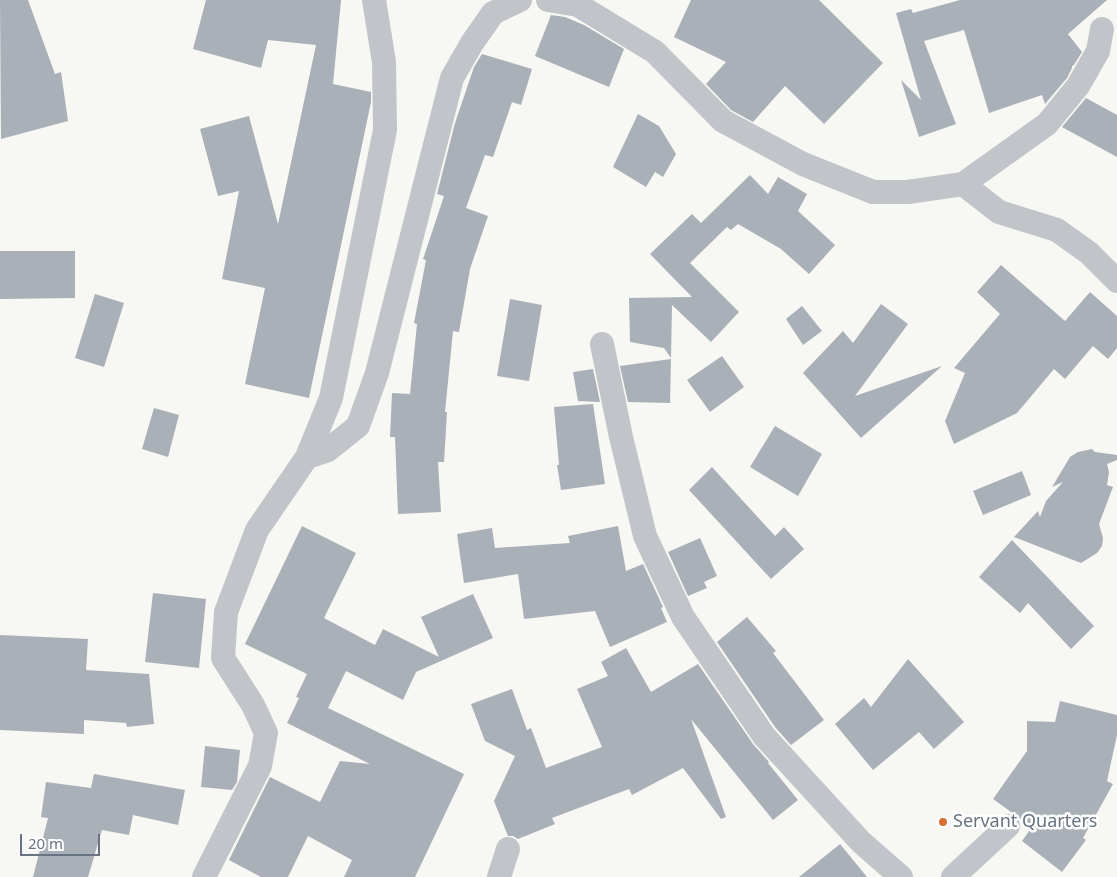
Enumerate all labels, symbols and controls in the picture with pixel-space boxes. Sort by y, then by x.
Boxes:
place label: Servant Quarters [953,811,1097,833]
marker: Servant Quarters [937,816,949,828]
scale bar [22,824,102,856]
text: 20 m [28,833,63,853]

